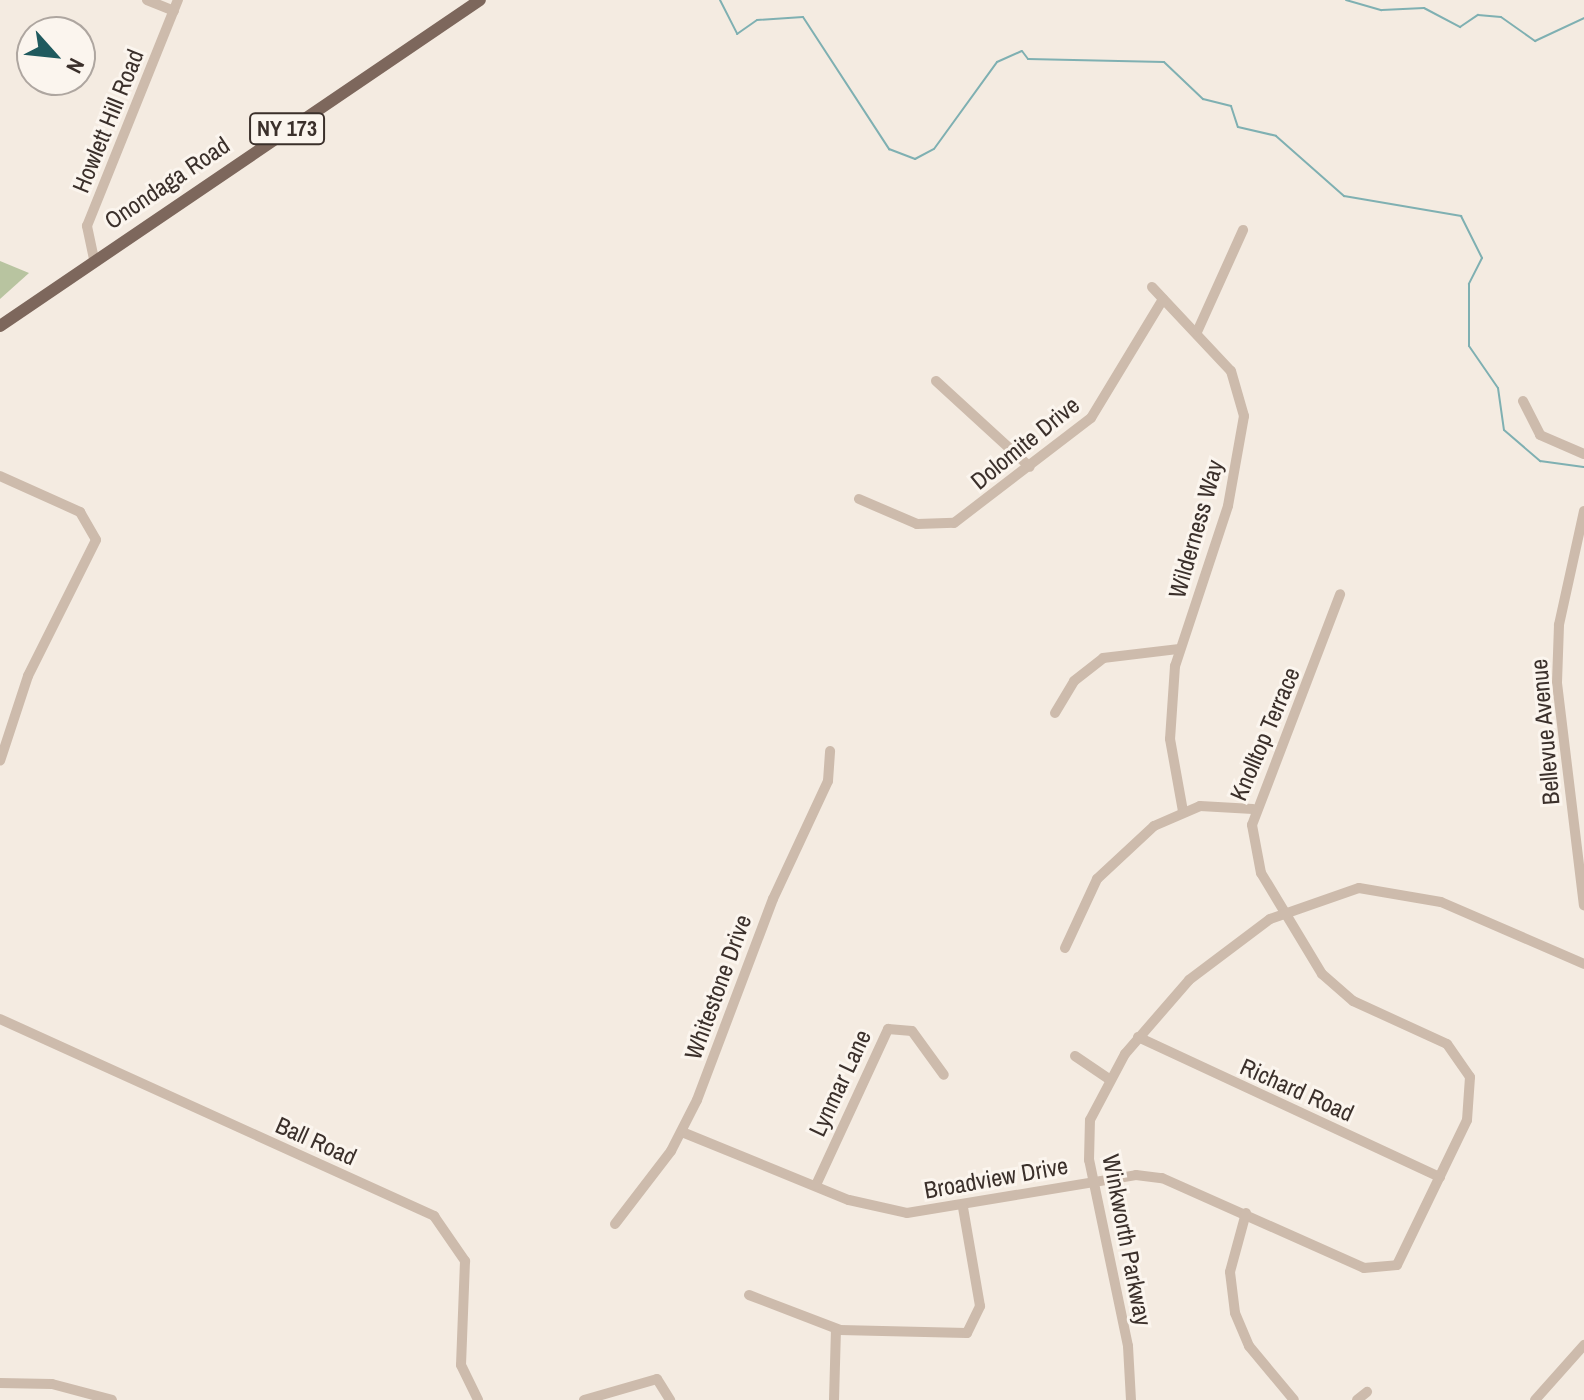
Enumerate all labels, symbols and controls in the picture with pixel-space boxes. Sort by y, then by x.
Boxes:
north arrow [16,16,96,96]
street label: Howlett Hill Road [66,45,150,197]
text: N [59,53,92,79]
road number: NY 173 [247,111,327,147]
street label: Onondaga Road [99,131,235,235]
street label: Dolomite Drive [965,391,1085,495]
street label: Wilderness Way [1163,457,1229,601]
street label: Bellevue Avenue [1524,657,1566,807]
street label: Knolltop Terrace [1224,663,1306,805]
street label: Whitestone Drive [678,911,758,1063]
street label: Lynmar Lane [803,1025,877,1141]
street label: Richard Road [1236,1052,1358,1128]
street label: Ball Road [271,1110,361,1172]
street label: Broadview Drive [922,1151,1070,1205]
street label: Winkworth Parkway [1096,1152,1158,1328]

